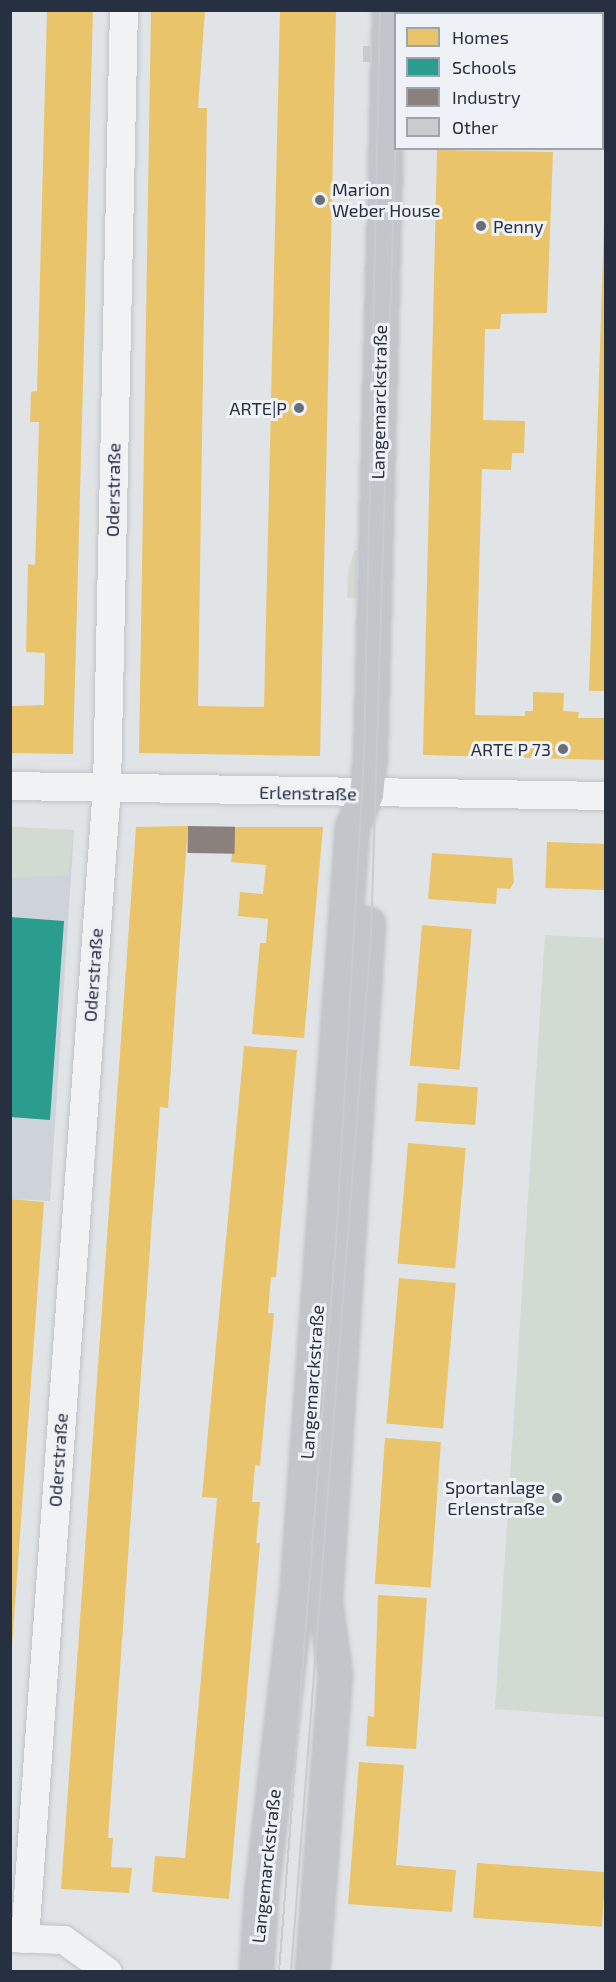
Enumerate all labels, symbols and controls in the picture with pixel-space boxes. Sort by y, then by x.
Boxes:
legend [394,12,604,150]
text: Homes [452,26,509,48]
text: Schools [452,56,516,78]
text: Industry [452,86,521,108]
text: Other [452,116,498,138]
place label: Marion Weber House [332,179,441,222]
marker: Marion Weber House [313,193,327,207]
place label: Penny [493,215,544,237]
marker: Penny [474,219,488,233]
street label: Langemarckstraße [367,324,391,480]
place label: ARTE|P [229,397,287,419]
marker: ARTE|P [292,401,306,415]
street label: Oderstraße [101,443,125,537]
place label: ARTE P 73 [470,738,551,760]
marker: ARTE P 73 [556,742,570,756]
street label: Erlenstraße [259,781,357,805]
street label: Oderstraße [79,927,107,1023]
street label: Langemarckstraße [296,1304,328,1460]
street label: Oderstraße [44,1412,72,1508]
place label: Sportanlage Erlenstraße [445,1477,545,1520]
marker: Sportanlage Erlenstraße [550,1491,564,1505]
street label: Langemarckstraße [247,1788,285,1944]

